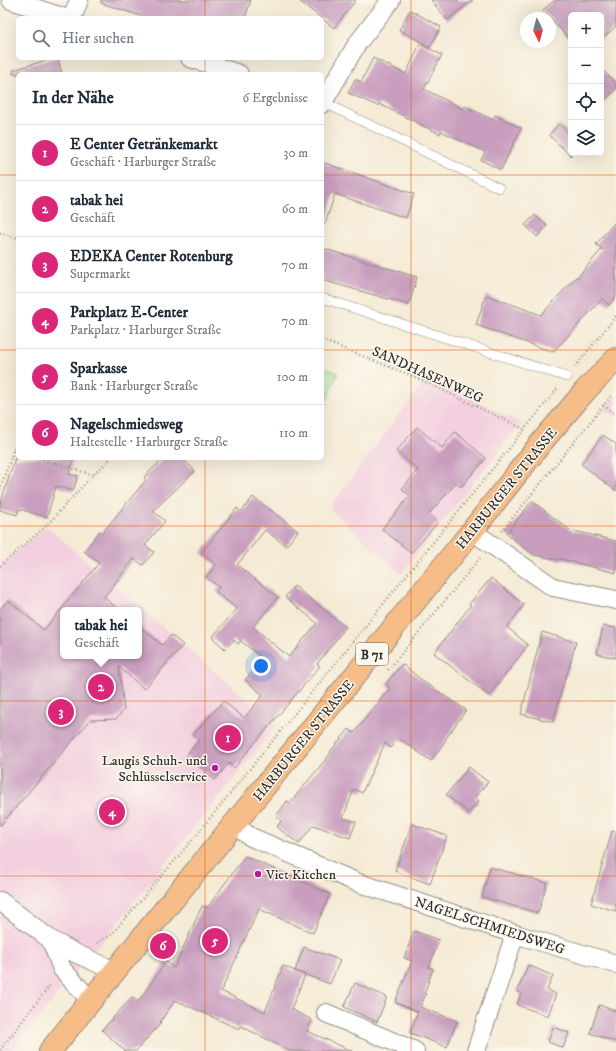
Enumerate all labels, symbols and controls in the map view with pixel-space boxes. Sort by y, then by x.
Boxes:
north arrow [520,12,556,48]
map controls [568,12,604,156]
button: + [568,12,604,48]
search box [16,16,324,60]
icon: search [30,27,52,49]
text: Hier suchen [62,29,134,48]
button: − [568,48,604,84]
button: locate [568,84,604,120]
text: In der Nähe [32,87,114,109]
text: 6 Ergebnisse [242,90,308,106]
button: layers [568,120,604,156]
text: E Center Getränkemarkt [70,135,218,154]
text: 1 [43,145,47,161]
text: 30 m [284,145,308,161]
text: Geschäft · Harburger Straße [70,154,216,170]
text: tabak hei [70,191,123,210]
text: 2 [42,201,48,217]
text: 60 m [282,201,308,217]
text: Geschäft [70,210,115,226]
text: EDEKA Center Rotenburg [70,247,233,266]
text: 3 [43,257,47,273]
text: 70 m [282,257,308,273]
text: Supermarkt [70,266,130,282]
text: Parkplatz E-Center [70,303,188,322]
text: 4 [41,313,49,329]
text: 70 m [282,313,308,329]
text: Parkplatz · Harburger Straße [70,322,221,338]
street label: SANDHASENWEG [369,342,486,408]
text: Sparkasse [70,359,127,378]
text: 5 [42,369,48,385]
text: 100 m [277,369,308,385]
text: Bank · Harburger Straße [70,378,198,394]
text: Nagelschmiedsweg [70,415,183,434]
street label: HARBURGER STRASSE [452,424,562,553]
text: 6 [42,425,48,441]
text: 110 m [279,425,308,441]
text: Haltestelle · Harburger Straße [70,434,228,450]
popup [60,607,142,659]
text: tabak hei [74,616,128,635]
text: Geschäft [74,635,120,651]
road number: B 71 [356,643,388,665]
your location [251,656,271,676]
pin: 2 [88,672,114,702]
street label: HARBURGER STRASSE [249,676,359,805]
pin: 3 [48,697,74,727]
pin: 1 [215,723,241,753]
place label: Laugis Schuh- und Schlüsselservice [102,752,207,786]
marker: Laugis Schuh- und Schlüsselservice [210,763,220,773]
pin: 4 [99,797,125,827]
place label: Viet Kitchen [265,866,337,884]
marker: Viet Kitchen [253,869,263,879]
street label: NAGELSCHMIEDSWEG [412,893,567,959]
pin: 5 [202,926,228,956]
pin: 6 [150,931,176,961]

